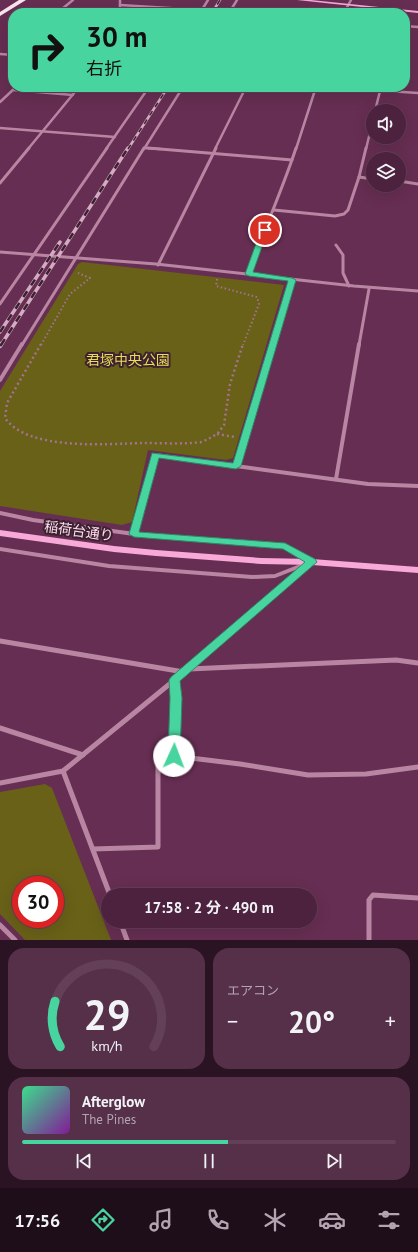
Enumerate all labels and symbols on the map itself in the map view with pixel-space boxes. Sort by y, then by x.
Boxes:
pin [248,213,282,247]
park label: 君塚中央公園 [86,351,170,369]
street label: 稲荷台通り [43,517,115,545]
position arrow [153,735,195,777]
speed limit sign: 30 [12,876,64,928]

